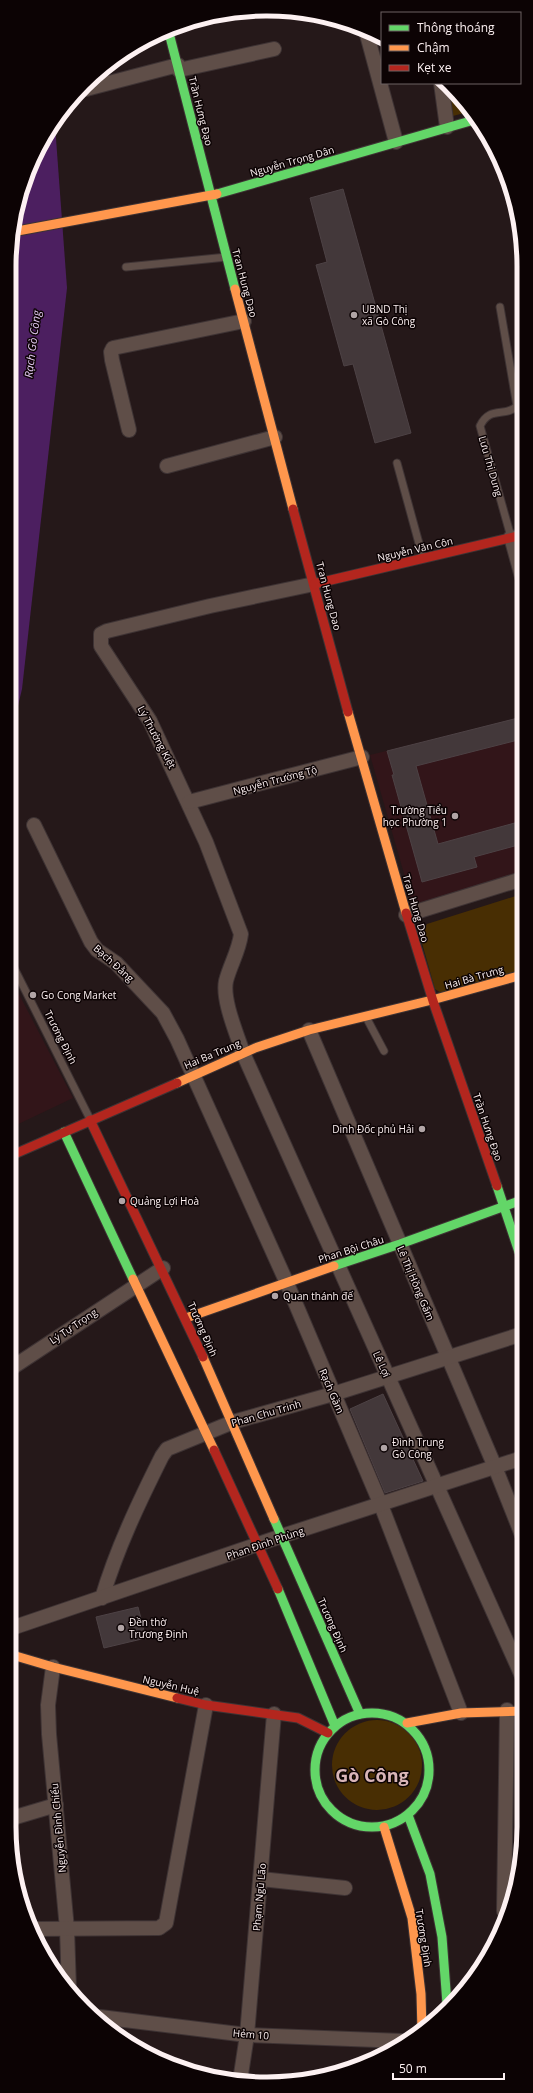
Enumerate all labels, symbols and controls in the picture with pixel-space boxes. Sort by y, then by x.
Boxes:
legend [381,12,521,84]
text: Thông thoáng [417,19,495,36]
text: Chậm [417,39,450,56]
text: Kẹt xe [417,59,452,76]
street label: Trần Hưng Đạo [186,75,216,147]
street label: Nguyễn Trọng Dân [248,142,336,180]
street label: Tran Hung Dao [229,247,261,319]
place label: UBND Thị xã Gò Công [362,302,416,328]
water label: Rạch Gò Công [20,308,44,379]
marker: UBND Thị xã Gò Công [349,310,359,320]
street label: Lưu Thị Dung [476,434,506,498]
street label: Nguyễn Văn Côn [376,534,454,564]
street label: Tran Hung Dao [313,560,345,632]
street label: Lý Thường Kiệt [135,703,180,771]
street label: Nguyễn Trường Tộ [231,762,319,798]
place label: Trường Tiểu học Phường 1 [383,803,447,829]
marker: Trường Tiểu học Phường 1 [450,811,460,821]
street label: Tran Hung Dao [400,872,432,944]
street label: Bạch Đằng [91,941,138,985]
street label: Hai Bà Trưng [443,962,506,992]
place label: Go Cong Market [41,988,117,1002]
marker: Go Cong Market [28,990,38,1000]
street label: Trương Định [41,1008,81,1066]
street label: Hai Ba Trung [182,1036,243,1072]
street label: Trần Hưng Đạo [470,1091,506,1163]
place label: Dinh Đốc phủ Hải [332,1122,414,1136]
marker: Dinh Đốc phủ Hải [417,1124,427,1134]
place label: Quảng Lợi Hoà [130,1194,199,1208]
marker: Quảng Lợi Hoà [117,1196,127,1206]
street label: Phan Bội Châu [316,1232,386,1266]
street label: Lê Thị Hồng Gấm [394,1244,438,1322]
place label: Quan thánh đế [283,1289,353,1303]
marker: Quan thánh đế [270,1291,280,1301]
street label: Trương Định [185,1299,221,1359]
street label: Lý Tự Trọng [46,1305,100,1347]
street label: Lê Lợi [370,1349,394,1379]
street label: Rạch Gầm [316,1366,348,1416]
street label: Phan Chu Trinh [229,1396,303,1430]
place label: Đình Trung Gò Công [392,1435,445,1461]
marker: Đình Trung Gò Công [379,1443,389,1453]
street label: Phan Đình Phùng [224,1523,306,1563]
street label: Trương Định [315,1595,351,1655]
place label: Đền thờ Trương Định [129,1615,188,1641]
marker: Đền thờ Trương Định [116,1623,126,1633]
street label: Nguyễn Huệ [141,1672,201,1698]
district label: Gò Công [335,1763,409,1787]
street label: Nguyễn Đình Chiểu [47,1783,69,1873]
street label: Phạm Ngũ Lão [249,1862,269,1932]
street label: Trương Định [413,1908,435,1968]
street label: Hẻm 10 [232,2025,270,2043]
scale bar [393,2055,504,2081]
text: 50 m [399,2060,427,2077]

